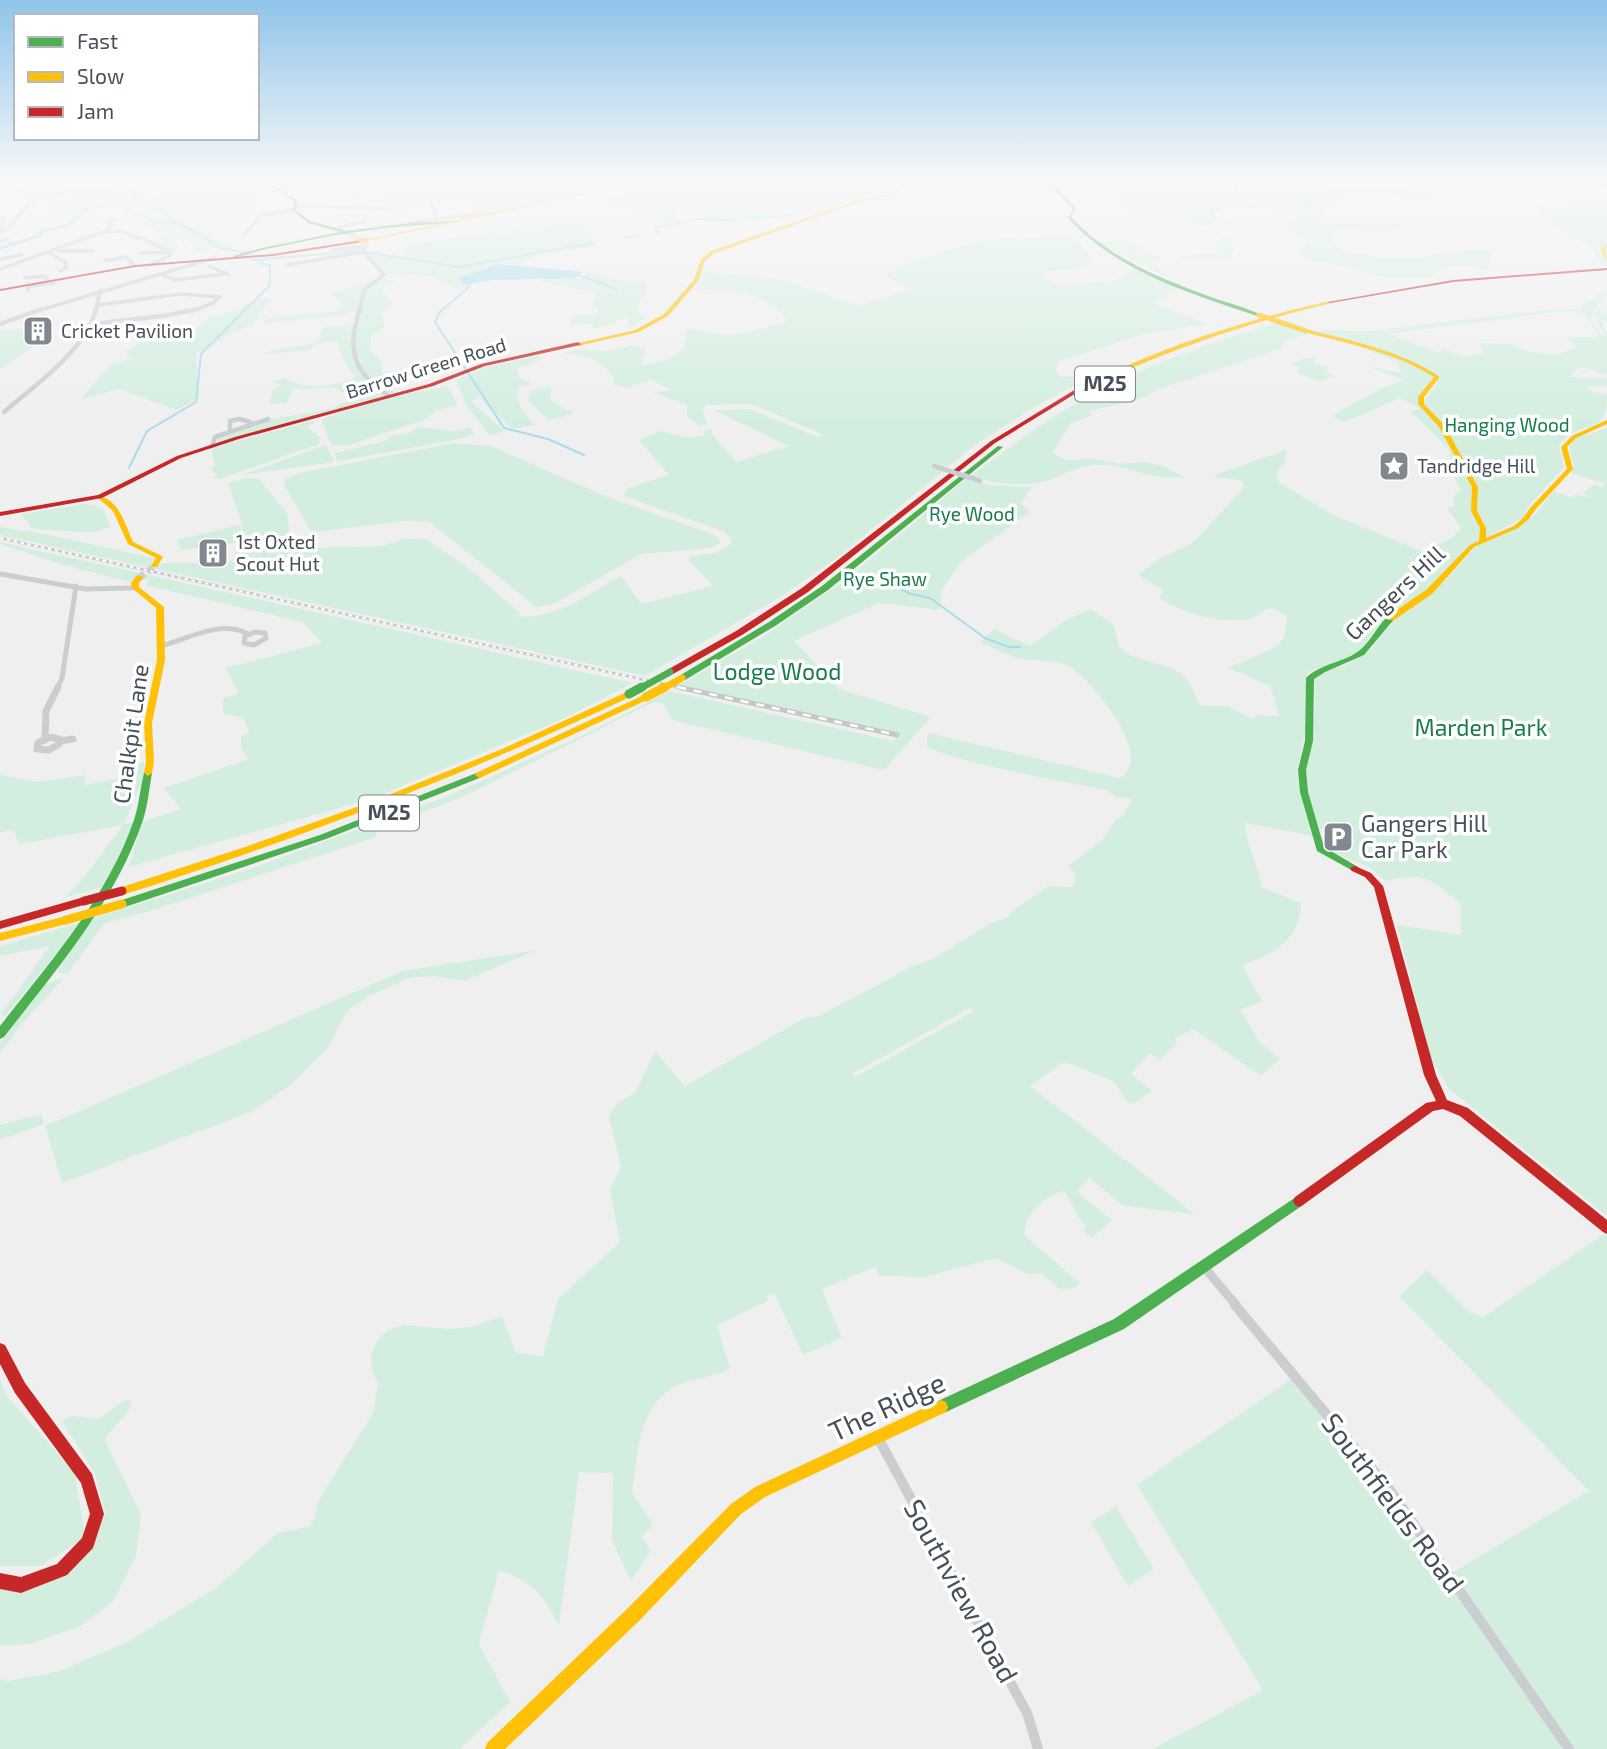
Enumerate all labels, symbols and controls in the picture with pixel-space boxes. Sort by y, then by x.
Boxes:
legend [14,14,259,140]
text: Fast [77,28,118,53]
text: Slow [77,63,124,88]
text: Jam [77,98,114,123]
building icon: Cricket Pavilion [21,314,55,348]
place label: Cricket Pavilion [61,319,193,342]
street label: Barrow Green Road [343,332,509,403]
road number: M25 [1075,366,1135,402]
park label: Hanging Wood [1444,413,1570,436]
place icon: Tandridge Hill [1377,449,1411,483]
place label: Tandridge Hill [1417,454,1536,477]
park label: Rye Wood [929,502,1015,525]
place label: 1st Oxted Scout Hut [236,530,320,575]
building icon: 1st Oxted Scout Hut [196,536,230,570]
street label: Gangers Hill [1339,539,1450,646]
park label: Rye Shaw [843,567,927,590]
park label: Lodge Wood [713,657,841,685]
street label: Chalkpit Lane [106,662,154,805]
park label: Marden Park [1415,713,1548,741]
road number: M25 [359,796,419,830]
place label: Gangers Hill Car Park [1361,809,1487,863]
parking icon: Gangers Hill Car Park [1321,820,1355,854]
street label: The Ridge [823,1364,950,1448]
street label: Southfields Road [1315,1406,1472,1599]
street label: Southview Road [897,1493,1026,1688]

